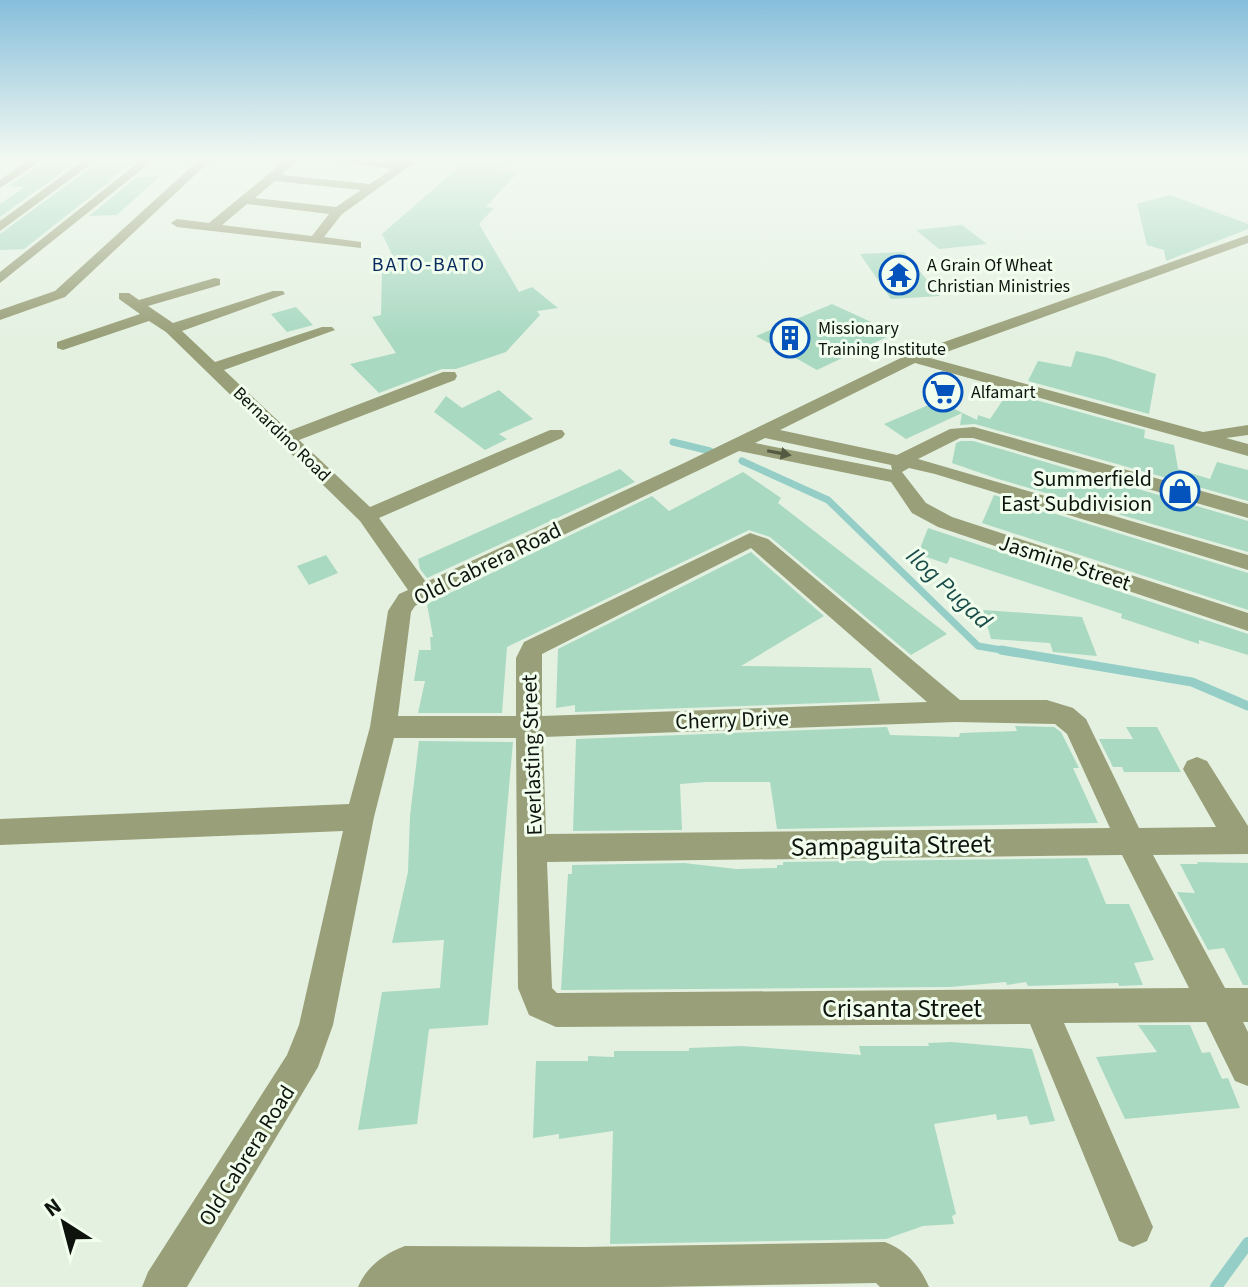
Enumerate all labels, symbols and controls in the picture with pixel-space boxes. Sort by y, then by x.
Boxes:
district label: BATO-BATO [372,251,486,279]
place label: A Grain Of Wheat Christian Ministries [927,253,1070,299]
temple icon: A Grain Of Wheat Christian Ministries [878,254,920,296]
place label: Missionary Training Institute [818,316,946,362]
building icon: Missionary Training Institute [769,317,811,359]
supermarket icon: Alfamart [922,371,964,413]
place label: Alfamart [971,380,1036,405]
street label: Bernardino Road [227,381,336,487]
one-way arrow [767,447,792,460]
place label: Summerfield East Subdivision [1001,463,1152,520]
shop icon: Summerfield East Subdivision [1159,470,1201,512]
street label: Old Cabrera Road [408,514,567,614]
street label: Jasmine Street [995,527,1135,600]
water label: Ilog Pugad [898,539,1000,638]
street label: Everlasting Street [513,673,551,836]
street label: Cherry Drive [675,702,789,738]
street label: Sampaguita Street [790,825,992,866]
street label: Crisanta Street [822,990,982,1027]
street label: Old Cabrera Road [191,1079,303,1232]
north arrow [24,1183,104,1263]
text: N [38,1190,68,1225]

